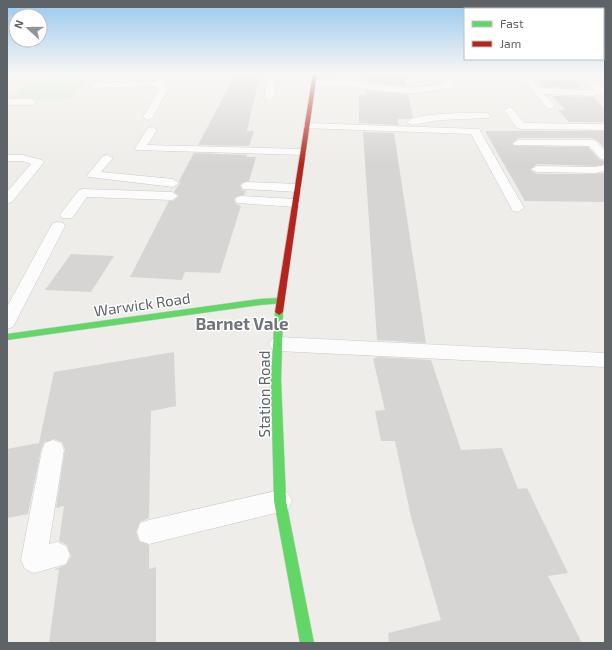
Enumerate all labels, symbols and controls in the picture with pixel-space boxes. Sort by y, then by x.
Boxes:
north arrow [8,8,48,48]
legend [464,8,604,60]
text: Fast [500,16,524,30]
text: N [11,18,26,30]
text: Jam [500,36,521,50]
street label: Warwick Road [93,288,191,320]
district label: Barnet Vale [195,313,289,333]
street label: Station Road [255,351,273,437]

